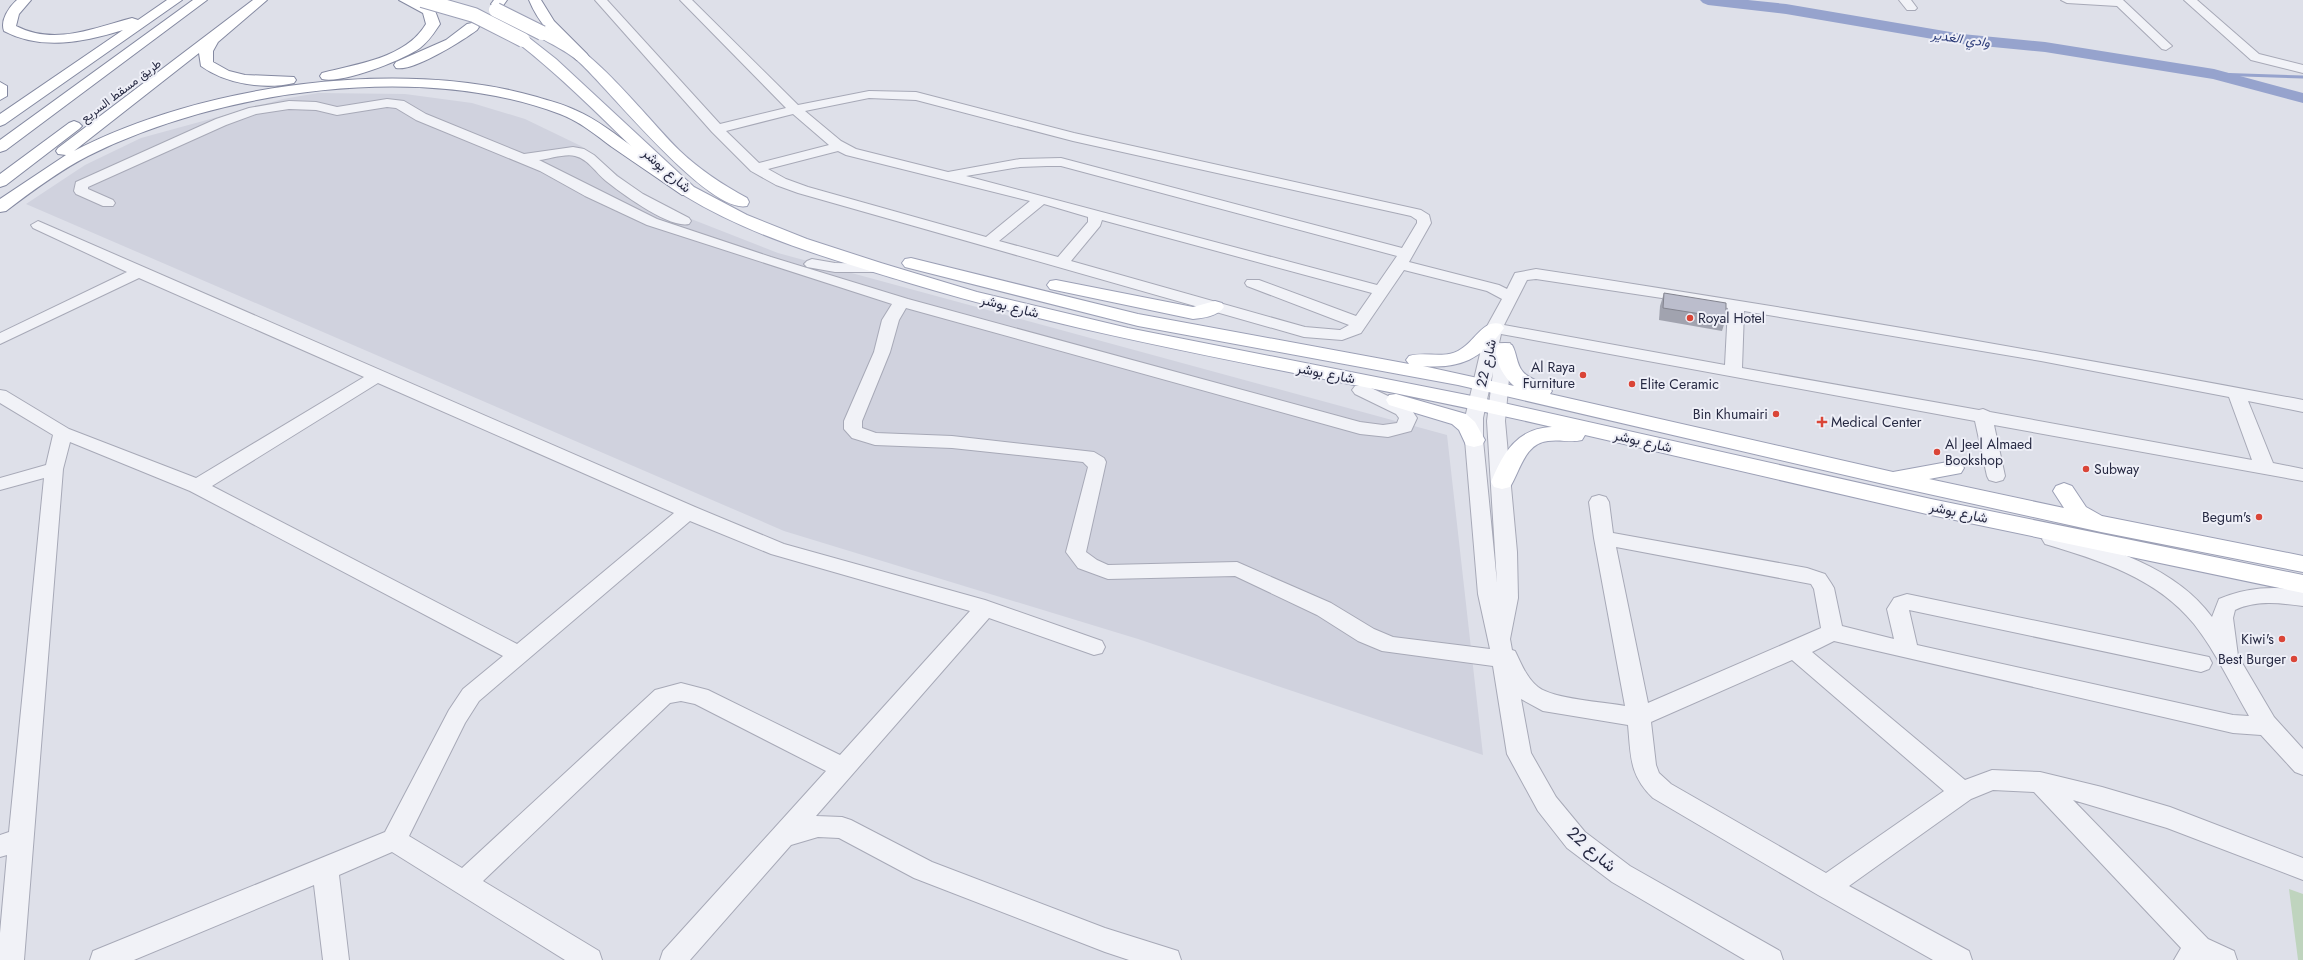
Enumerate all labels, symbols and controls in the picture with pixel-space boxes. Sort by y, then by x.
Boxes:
water label: وادي الغدير [1929,25,1992,53]
street label: طريق مسقط السريع [77,55,165,127]
street label: شارع بوشر [637,142,696,198]
street label: شارع بوشر [978,289,1041,324]
place label: Royal Hotel [1698,308,1765,328]
marker: Royal Hotel [1685,313,1695,323]
street label: شارع 22 [1471,337,1502,389]
street label: شارع بوشر [1294,357,1357,389]
place label: Al Raya Furniture [1523,357,1575,393]
marker: Al Raya Furniture [1578,370,1588,380]
place label: Elite Ceramic [1640,374,1719,394]
marker: Elite Ceramic [1627,379,1637,389]
place label: Bin Khumairi [1693,404,1768,424]
marker: Bin Khumairi [1771,409,1781,419]
place label: Medical Center [1831,412,1922,432]
marker: Medical Center [1816,416,1828,428]
street label: شارع بوشر [1611,424,1674,458]
place label: Al Jeel Almaed Bookshop [1945,434,2032,470]
marker: Al Jeel Almaed Bookshop [1932,447,1942,457]
place label: Subway [2094,459,2140,479]
marker: Subway [2081,464,2091,474]
street label: شارع بوشر [1927,496,1990,529]
place label: Begum's [2202,507,2251,527]
marker: Begum's [2254,512,2264,522]
place label: Kiwi's [2241,629,2274,649]
marker: Kiwi's [2277,634,2287,644]
place label: Best Burger [2218,649,2286,669]
marker: Best Burger [2289,654,2299,664]
street label: شارع 22 [1562,821,1622,877]

